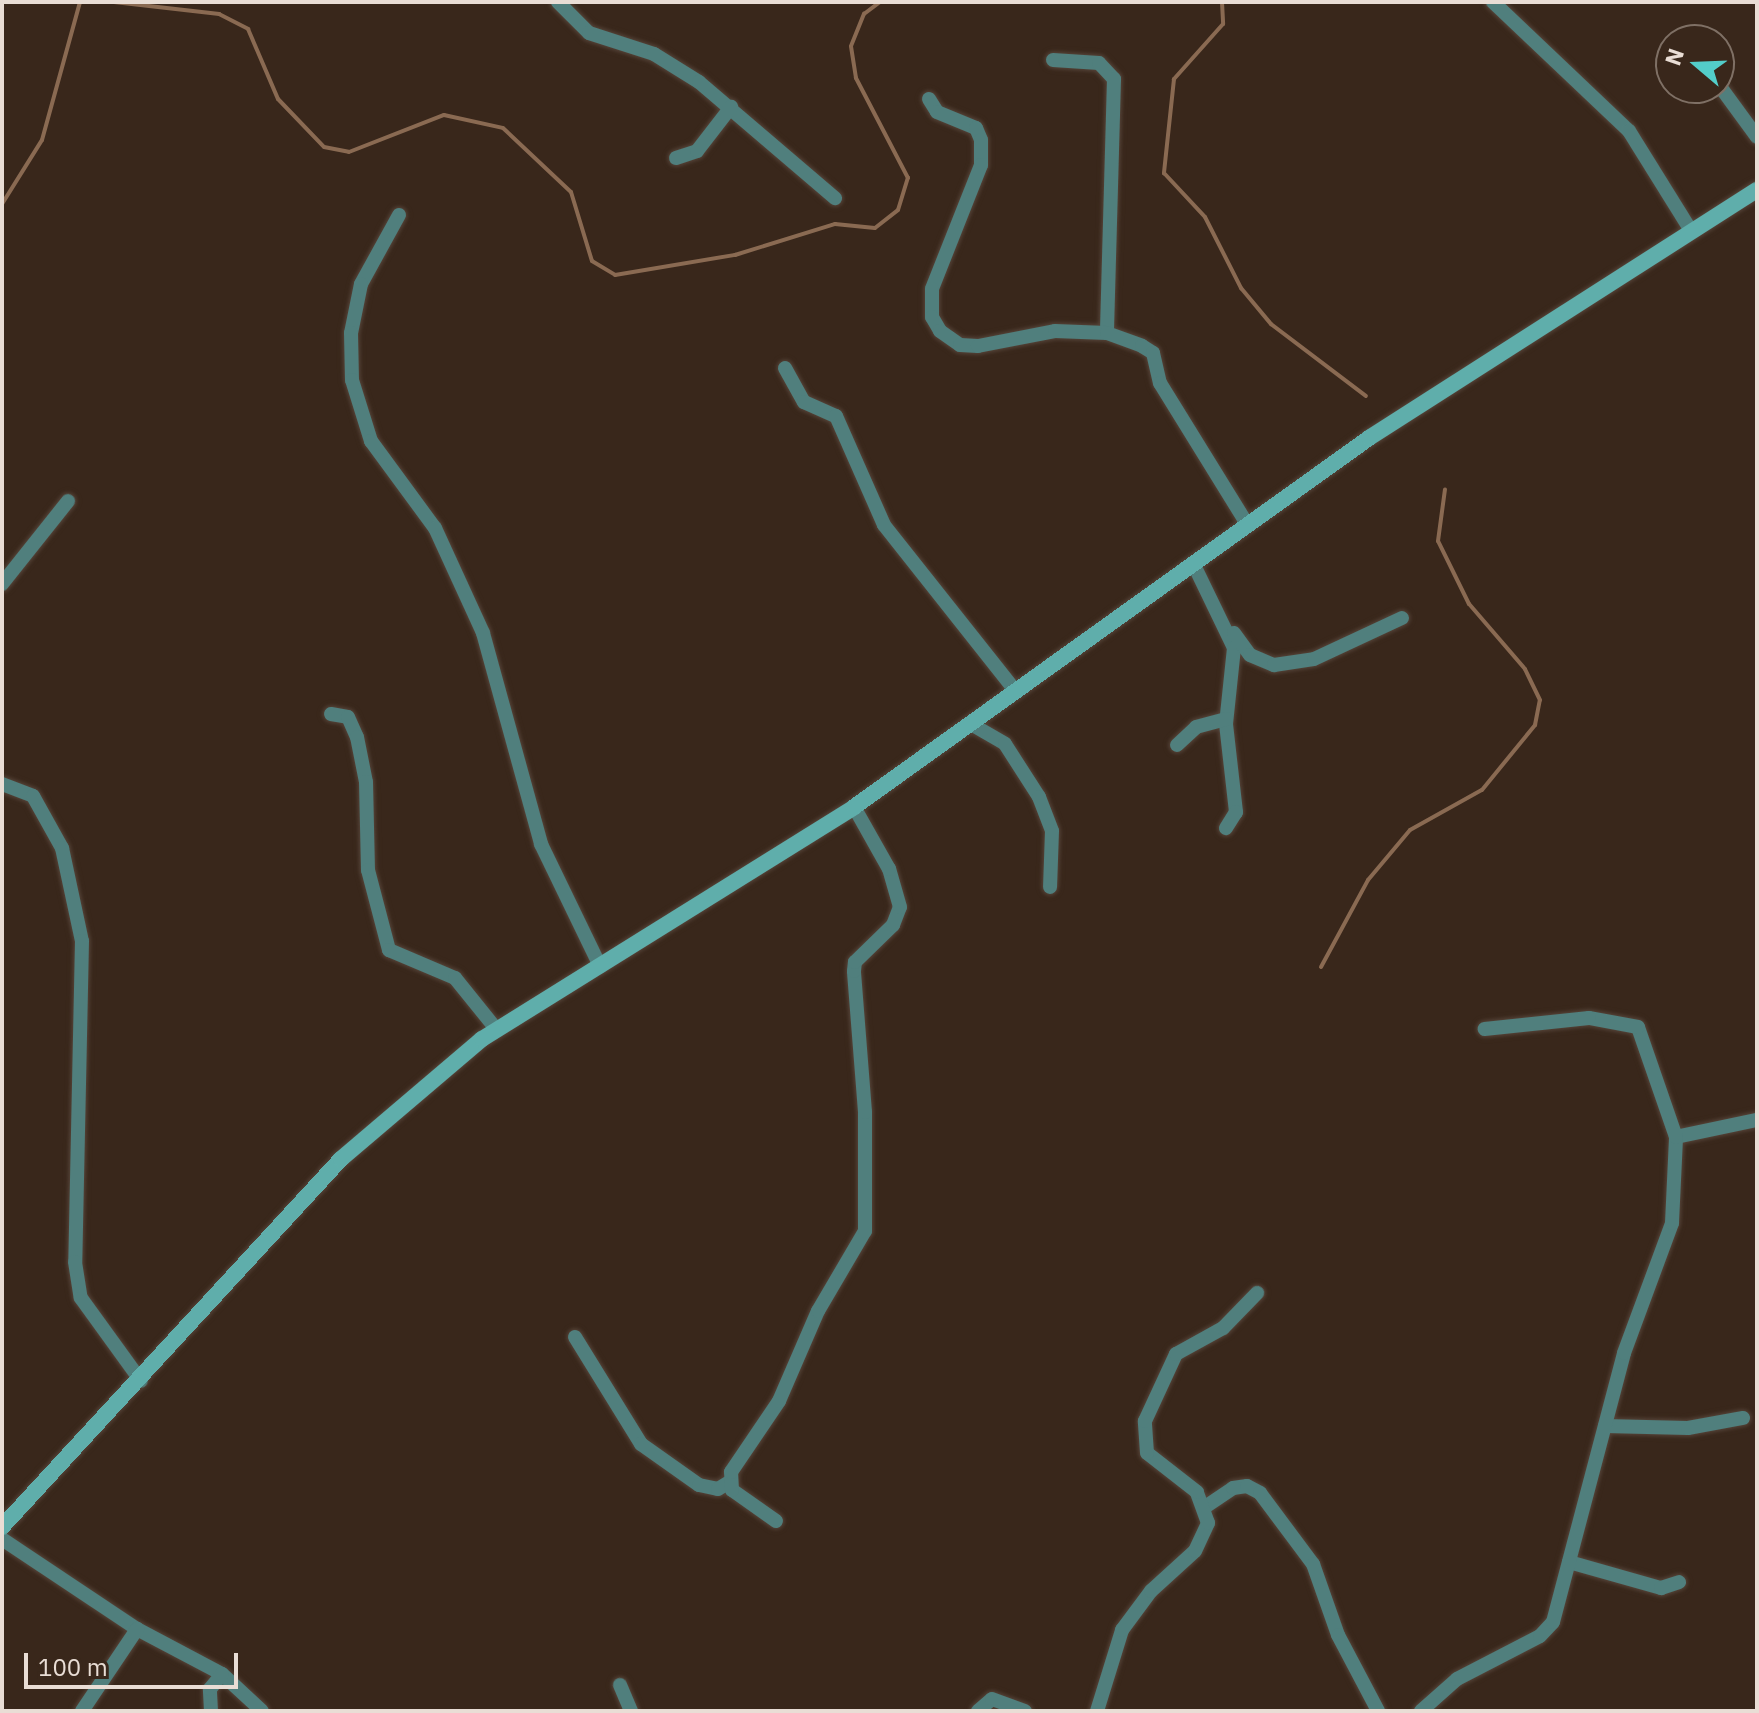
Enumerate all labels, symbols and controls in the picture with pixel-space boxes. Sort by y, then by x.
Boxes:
north arrow [1655,24,1735,104]
text: N [1657,44,1690,69]
scale bar [28,1637,242,1687]
text: 100 m [38,1651,108,1683]

